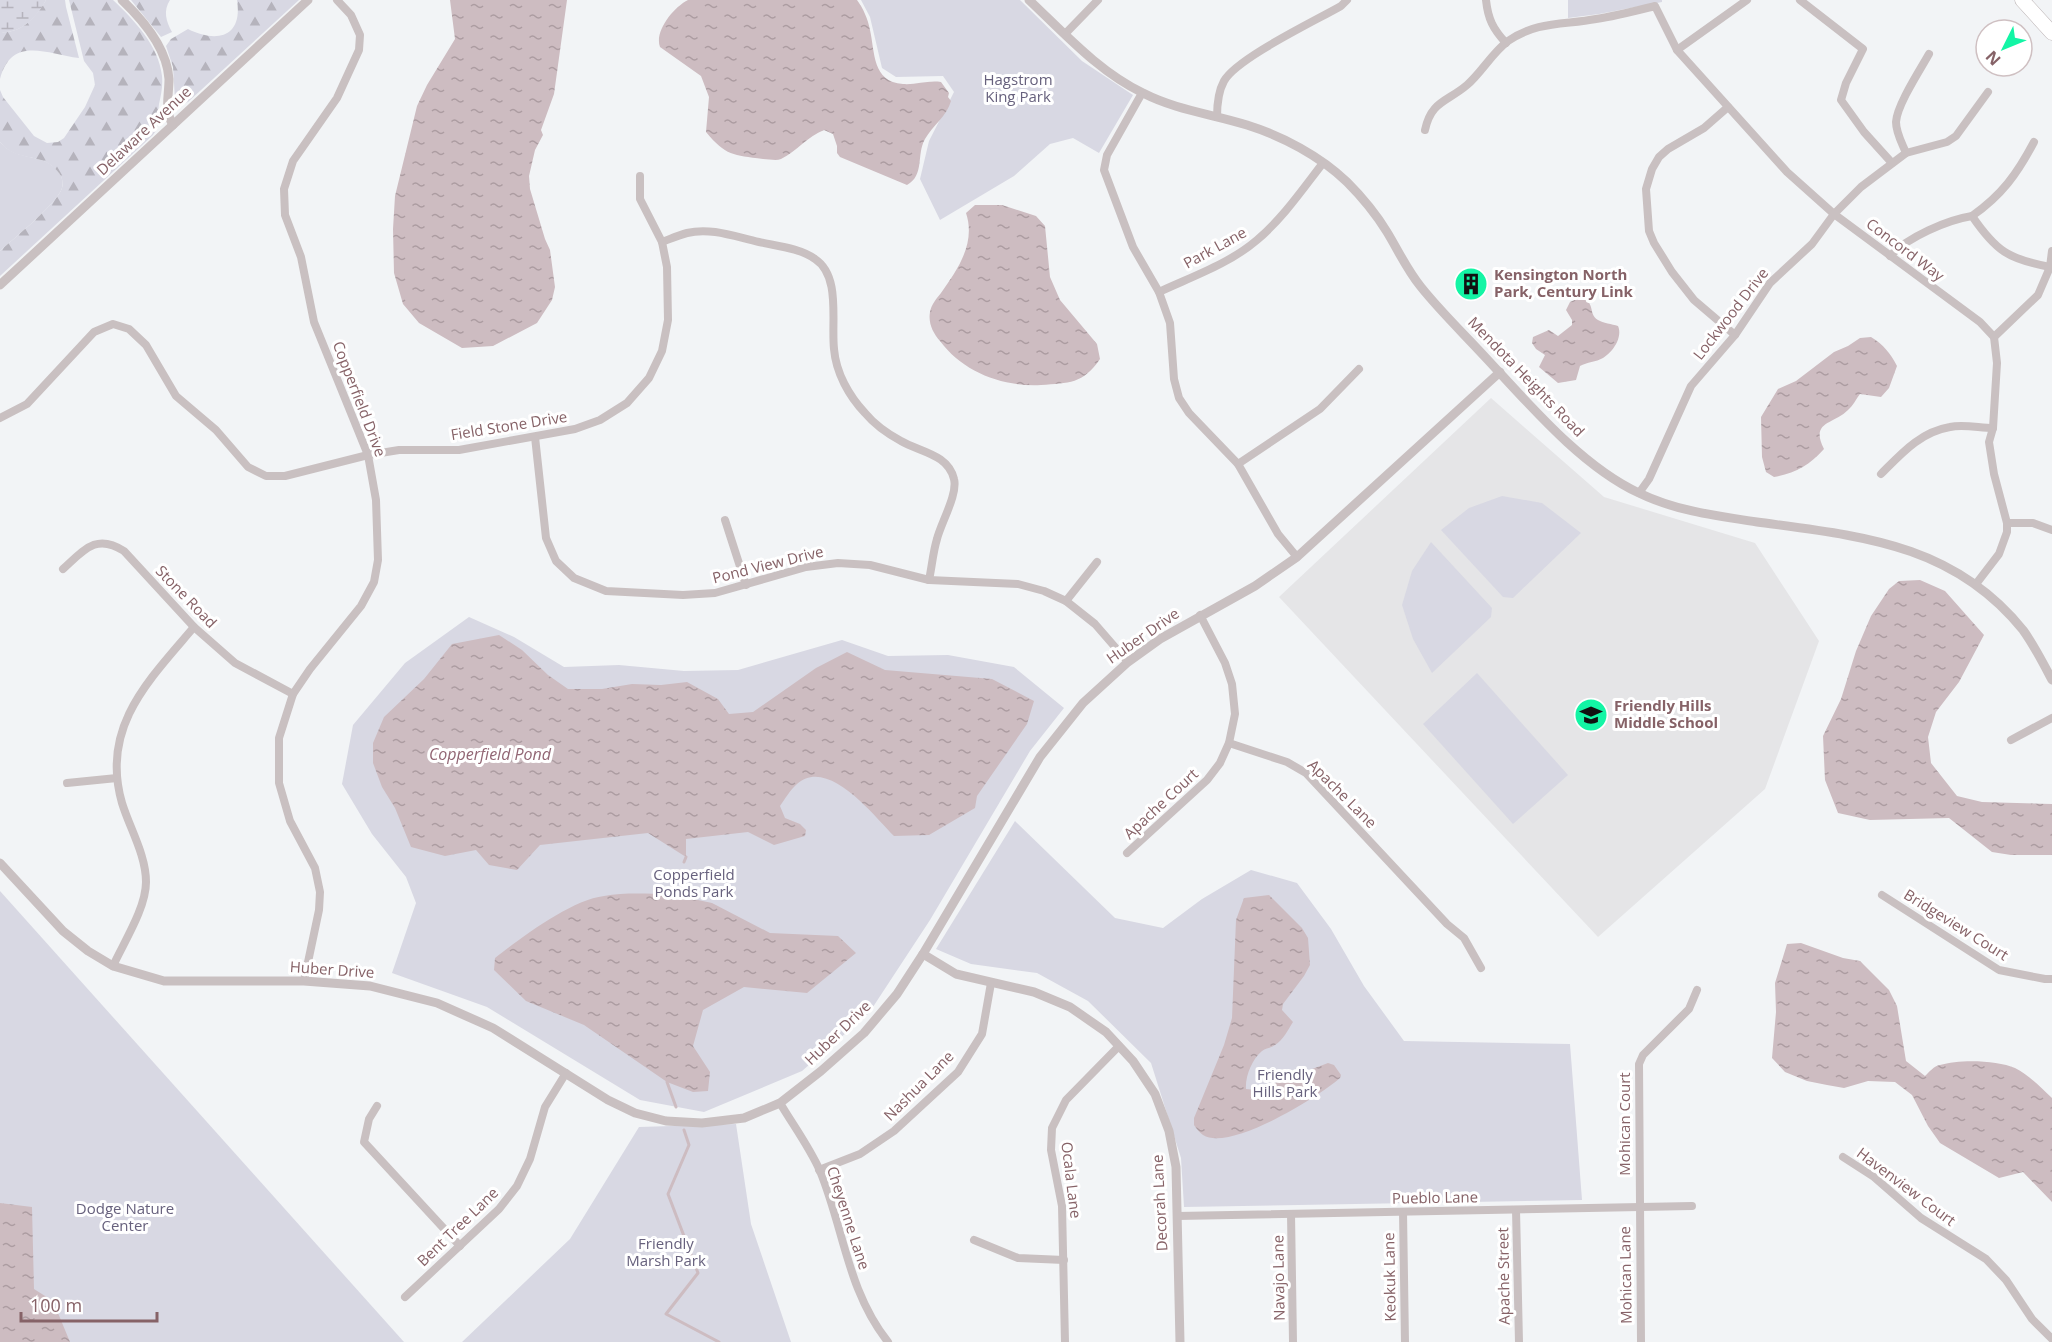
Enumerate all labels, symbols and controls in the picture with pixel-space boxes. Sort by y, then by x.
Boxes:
north arrow [1974,18,2034,78]
text: N [1981,46,2006,70]
park label: Hagstrom King Park [983,69,1053,106]
street label: Delaware Avenue [92,81,195,179]
street label: Concord Way [1863,213,1949,285]
street label: Park Lane [1179,222,1250,273]
street label: Lockwood Drive [1688,263,1772,363]
place label: Kensington North Park, Century Link [1494,264,1634,301]
building icon: Kensington North Park, Century Link [1453,266,1489,302]
street label: Mendota Heights Road [1464,312,1589,441]
street label: Copperfield Drive [329,338,391,459]
street label: Field Stone Drive [449,406,569,444]
street label: Pond View Drive [710,541,825,587]
street label: Stone Road [152,561,222,632]
street label: Huber Drive [1102,603,1183,668]
place label: Friendly Hills Middle School [1614,695,1718,732]
school or university icon: Friendly Hills Middle School [1573,697,1609,733]
water label: Copperfield Pond [429,743,552,765]
street label: Apache Lane [1304,755,1381,832]
street label: Apache Court [1119,764,1202,843]
park label: Copperfield Ponds Park [653,864,735,901]
street label: Bridgeview Court [1900,884,2013,964]
street label: Huber Drive [289,956,375,982]
street label: Huber Drive [800,996,875,1069]
street label: Nashua Lane [879,1046,958,1125]
park label: Friendly Hills Park [1253,1064,1318,1101]
street label: Mohican Court [1614,1072,1634,1176]
street label: Ocala Lane [1057,1140,1087,1219]
street label: Havenview Court [1853,1142,1960,1230]
street label: Decorah Lane [1146,1154,1172,1252]
street label: Cheyenne Lane [823,1163,875,1272]
street label: Bent Tree Lane [412,1182,502,1270]
street label: Pueblo Lane [1392,1186,1478,1208]
park label: Dodge Nature Center [76,1198,174,1235]
street label: Mohican Lane [1614,1226,1636,1324]
street label: Apache Street [1492,1227,1514,1325]
street label: Keokuk Lane [1378,1232,1400,1322]
park label: Friendly Marsh Park [626,1233,706,1270]
street label: Navajo Lane [1267,1235,1289,1321]
scale bar [21,1285,158,1323]
text: 100 m [30,1293,82,1317]

